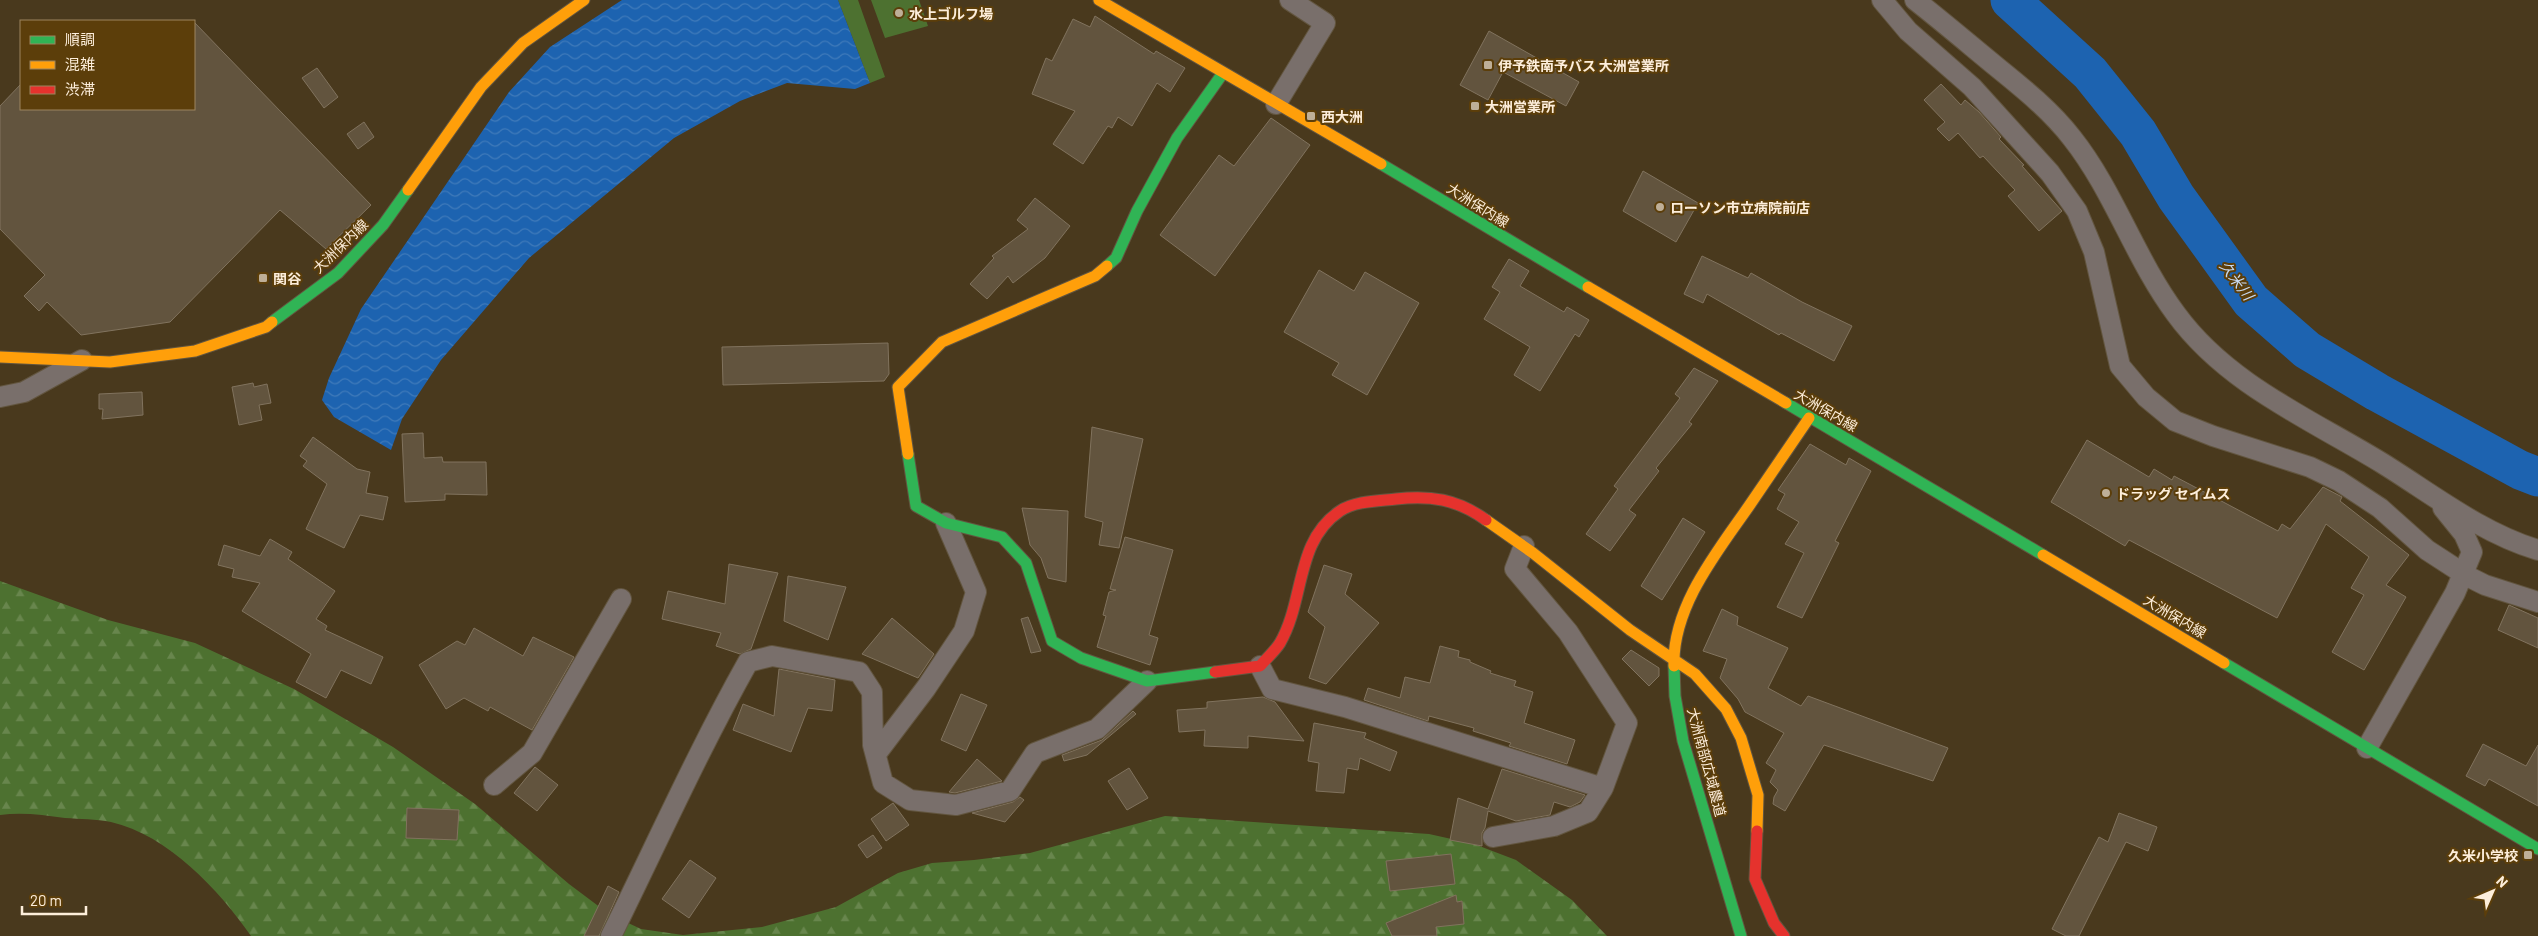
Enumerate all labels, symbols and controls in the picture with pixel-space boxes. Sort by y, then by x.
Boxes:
place label: 水上ゴルフ場 [909,5,993,22]
marker: 水上ゴルフ場 [893,7,905,19]
legend [20,20,195,110]
text: 順調 [65,30,95,48]
text: 混雑 [65,55,95,73]
place label: 伊予鉄南予バス 大洲営業所 [1498,57,1669,74]
marker: 伊予鉄南予バス 大洲営業所 [1482,59,1494,71]
text: 渋滞 [65,80,95,98]
place label: 大洲営業所 [1485,98,1555,115]
marker: 大洲営業所 [1469,100,1481,112]
place label: 西大洲 [1321,108,1363,125]
marker: 西大洲 [1305,110,1317,122]
street label: 大洲保内線 [1444,179,1512,231]
place label: ローソン市立病院前店 [1670,199,1810,216]
marker: ローソン市立病院前店 [1654,201,1666,213]
street label: 大洲保内線 [309,216,371,276]
water label: 久米川 [2216,257,2259,305]
place label: 関谷 [273,270,302,287]
marker: 関谷 [257,272,269,284]
street label: 大洲保内線 [1791,385,1861,435]
place label: ドラッグ セイムス [2116,485,2231,502]
marker: ドラッグ セイムス [2100,487,2112,499]
street label: 大洲保内線 [2141,591,2209,641]
street label: 大洲南部広域農道 [1684,706,1730,818]
place label: 久米小学校 [2448,847,2518,864]
marker: 久米小学校 [2522,849,2534,861]
north arrow [2468,866,2518,916]
text: N [2493,872,2512,891]
scale bar [22,884,86,916]
text: 20 m [30,891,62,909]

